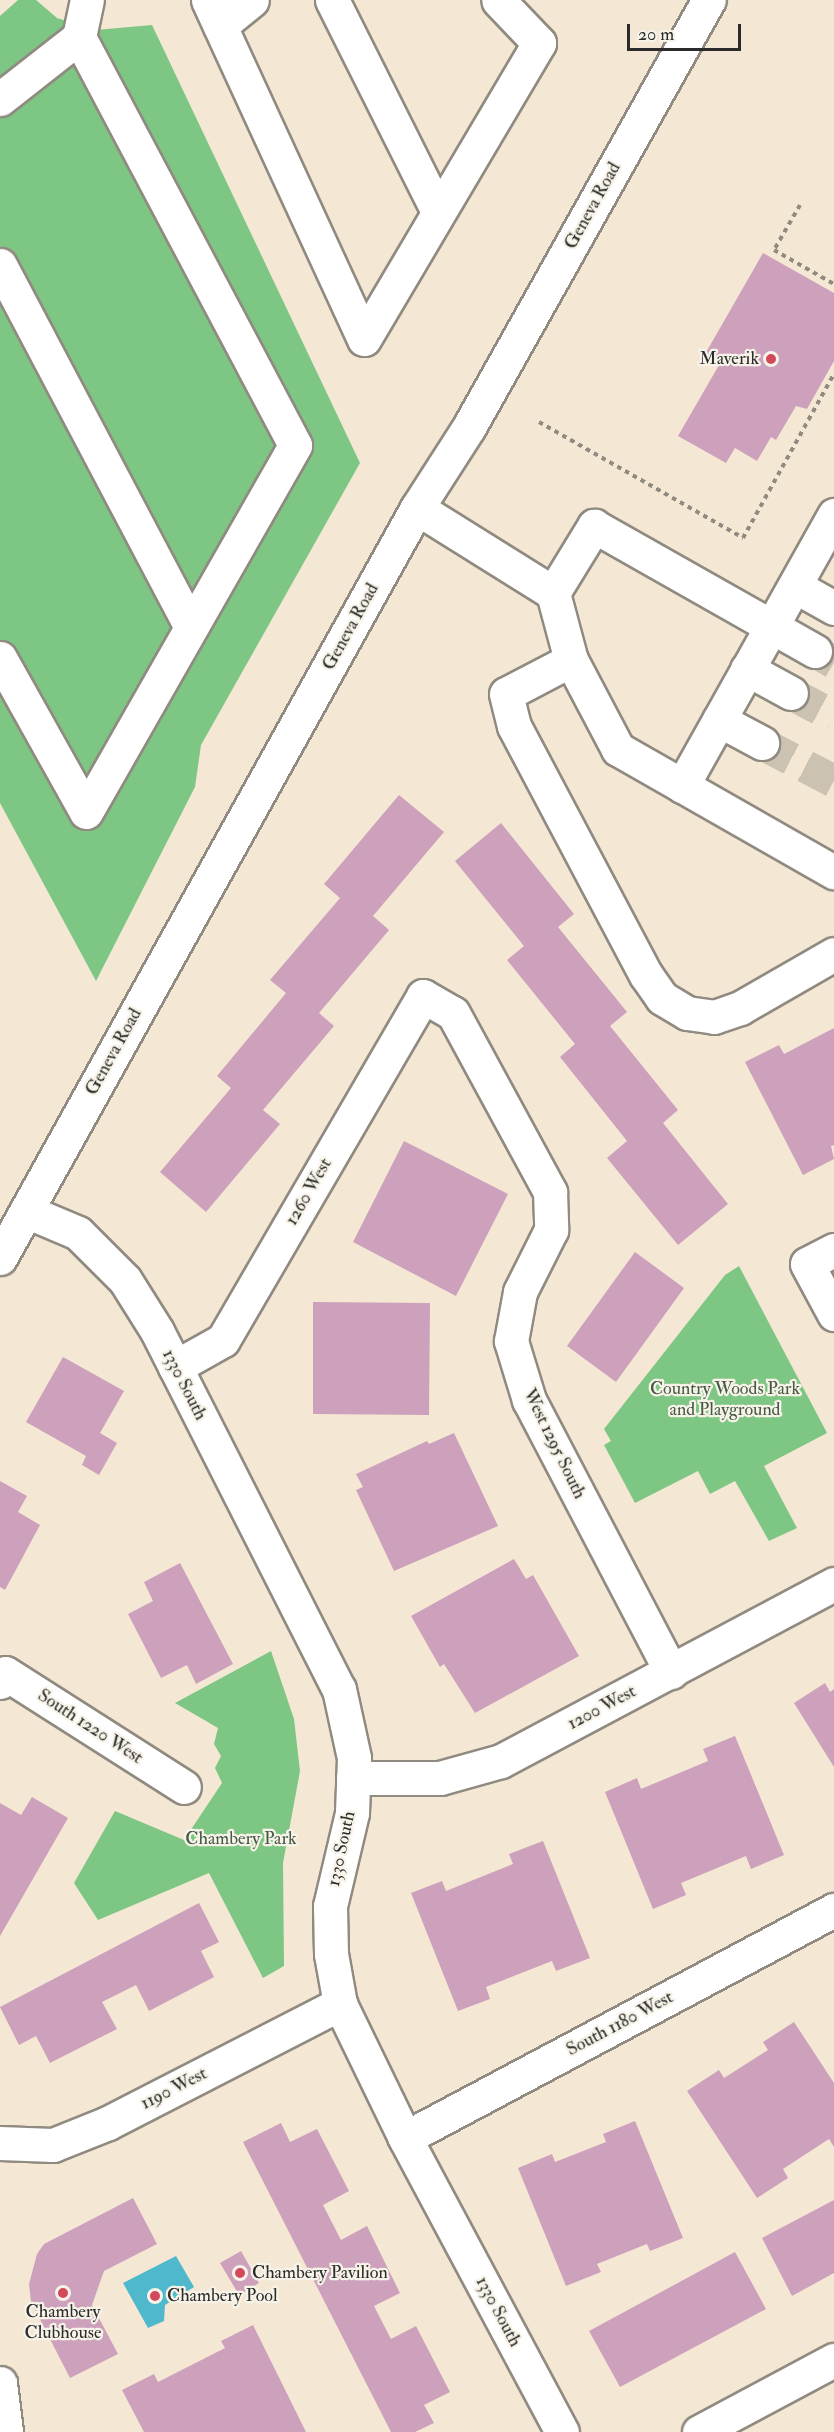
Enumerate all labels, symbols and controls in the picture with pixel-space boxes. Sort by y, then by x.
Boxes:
scale bar [630,12,744,50]
text: 20 m [638,23,674,46]
street label: Geneva Road [560,159,626,253]
place label: Maverik [699,348,759,370]
marker: Maverik [764,352,778,366]
street label: Geneva Road [318,580,384,674]
street label: Geneva Road [81,1005,147,1099]
street label: 1260 West [281,1155,337,1229]
street label: 1330 South [157,1346,211,1424]
park label: Country Woods Park and Playground [650,1379,800,1422]
street label: West 1295 South [518,1385,590,1503]
street label: 1200 West [564,1681,640,1735]
street label: South 1220 West [33,1685,147,1769]
street label: 1330 South [323,1809,361,1889]
park label: Chambery Park [185,1828,297,1850]
street label: South 1180 West [563,1987,677,2061]
street label: 1190 West [137,2063,211,2115]
place label: Chambery Pavilion [252,2262,388,2284]
marker: Chambery Pavilion [233,2266,247,2280]
street label: 1330 South [471,2273,525,2351]
place label: Chambery Pool [167,2285,278,2307]
marker: Chambery Clubhouse [56,2286,70,2300]
marker: Chambery Pool [148,2289,162,2303]
place label: Chambery Clubhouse [25,2302,101,2344]

